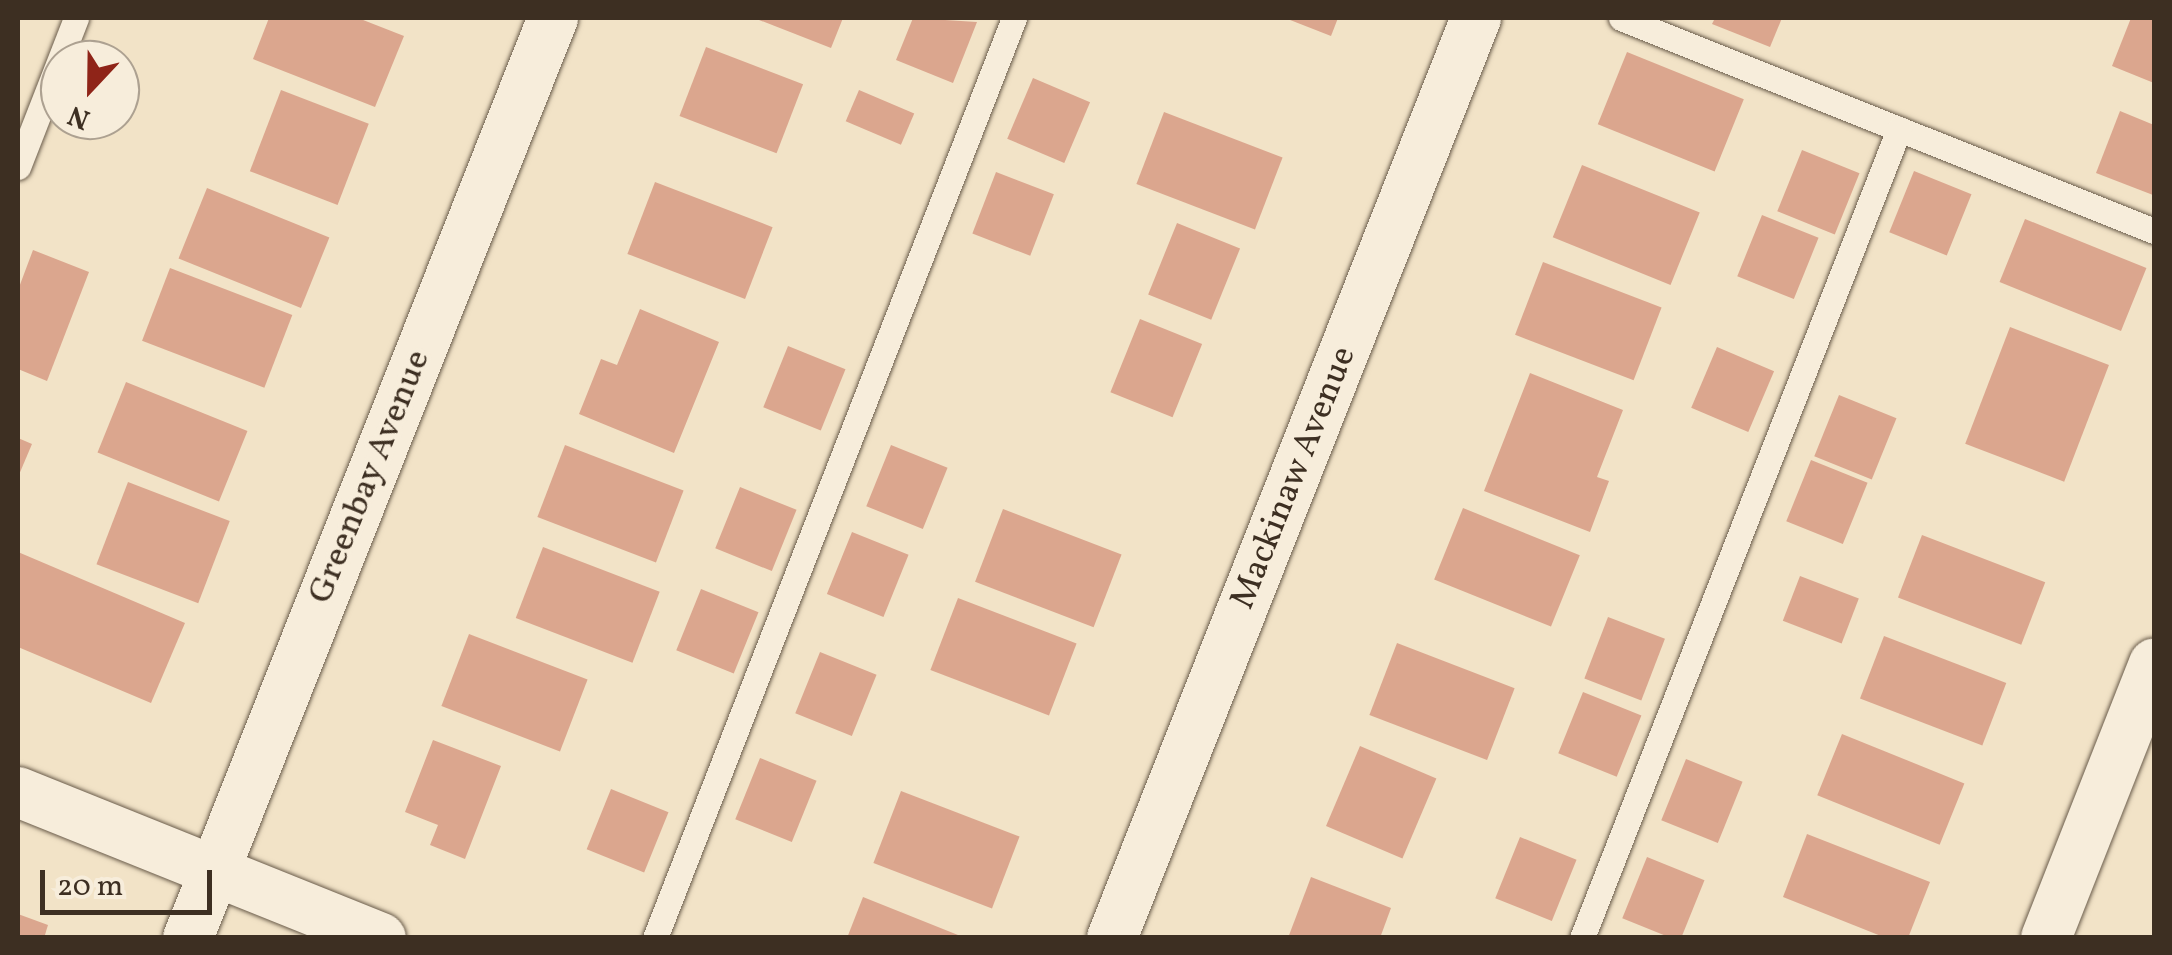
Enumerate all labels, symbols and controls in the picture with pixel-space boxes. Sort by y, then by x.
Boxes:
north arrow [40,40,140,140]
text: N [63,95,96,138]
street label: Mackinaw Avenue [1222,340,1366,616]
street label: Greenbay Avenue [300,344,440,610]
scale bar [45,850,218,912]
text: 20 m [57,866,123,908]

